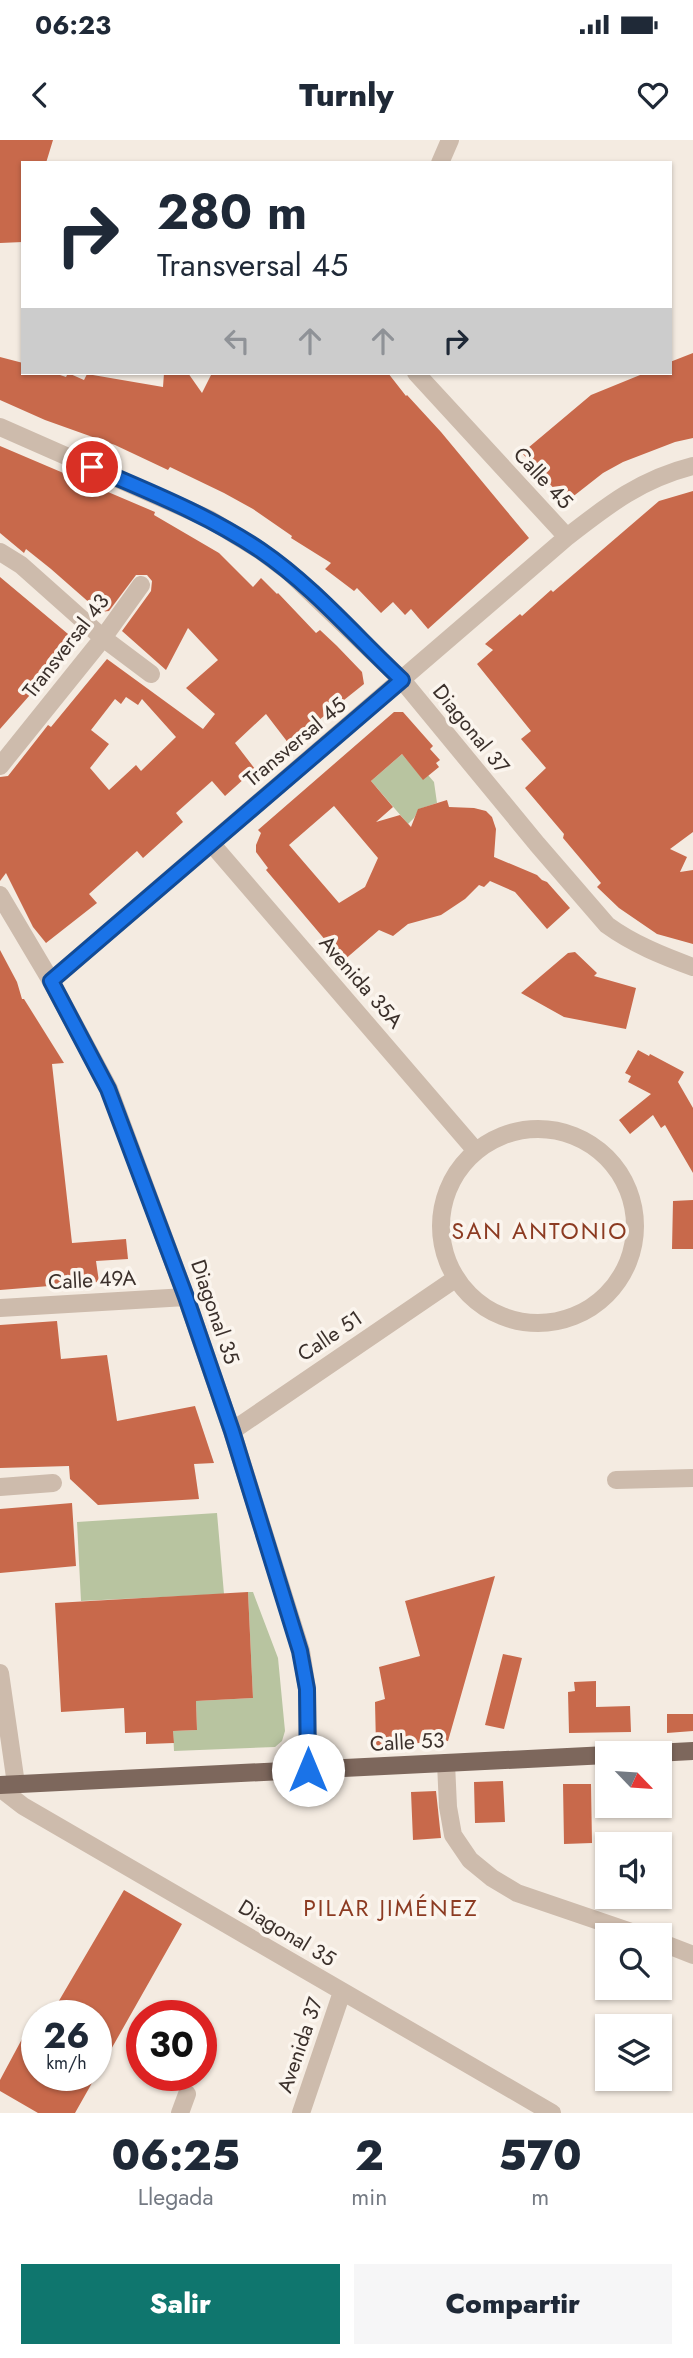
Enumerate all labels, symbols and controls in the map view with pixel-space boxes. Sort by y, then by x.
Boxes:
text: 06:23 [35,6,111,44]
text: Turnly [299,72,394,118]
icon: back [21,76,59,114]
icon: heart [634,76,672,114]
text: 280 m [157,177,307,247]
icon: right [42,189,133,280]
text: Transversal 45 [157,242,348,288]
icon: left [218,322,256,360]
icon: ahead [291,322,329,360]
icon: ahead [364,322,402,360]
icon: right [437,322,475,360]
pin [62,437,122,497]
street label: Calle 45 [506,440,580,516]
icon: arrive [73,448,111,486]
street label: Transversal 43 [16,587,116,705]
street label: Diagonal 37 [425,678,517,780]
street label: Transversal 45 [237,690,353,794]
street label: Avenida 35A [312,929,410,1035]
district label: SAN ANTONIO [452,1214,628,1248]
street label: Diagonal 35 [183,1256,247,1368]
street label: Calle 49A [47,1263,137,1297]
street label: Calle 51 [292,1303,368,1369]
street label: Calle 53 [369,1725,445,1759]
position arrow [271,1733,345,1807]
north arrow [595,1741,672,1818]
map controls [595,1741,672,2091]
button: sound [595,1832,672,1909]
district label: PILAR JIMÉNEZ [303,1891,479,1925]
street label: Diagonal 35 [233,1892,341,1974]
button: search [595,1923,672,2000]
street label: Avenida 37 [270,1993,330,2097]
speed limit sign: 30 [126,2000,217,2091]
text: 26 [43,2011,90,2061]
button: layers [595,2014,672,2091]
text: km/h [46,2050,87,2076]
text: 06:25 [111,2125,240,2186]
text: 2 [355,2125,384,2186]
text: 570 [499,2125,582,2186]
text: Llegada [138,2180,214,2214]
text: min [351,2180,387,2214]
text: m [531,2180,549,2214]
button: Salir [21,2264,340,2344]
button: Compartir [354,2264,672,2344]

